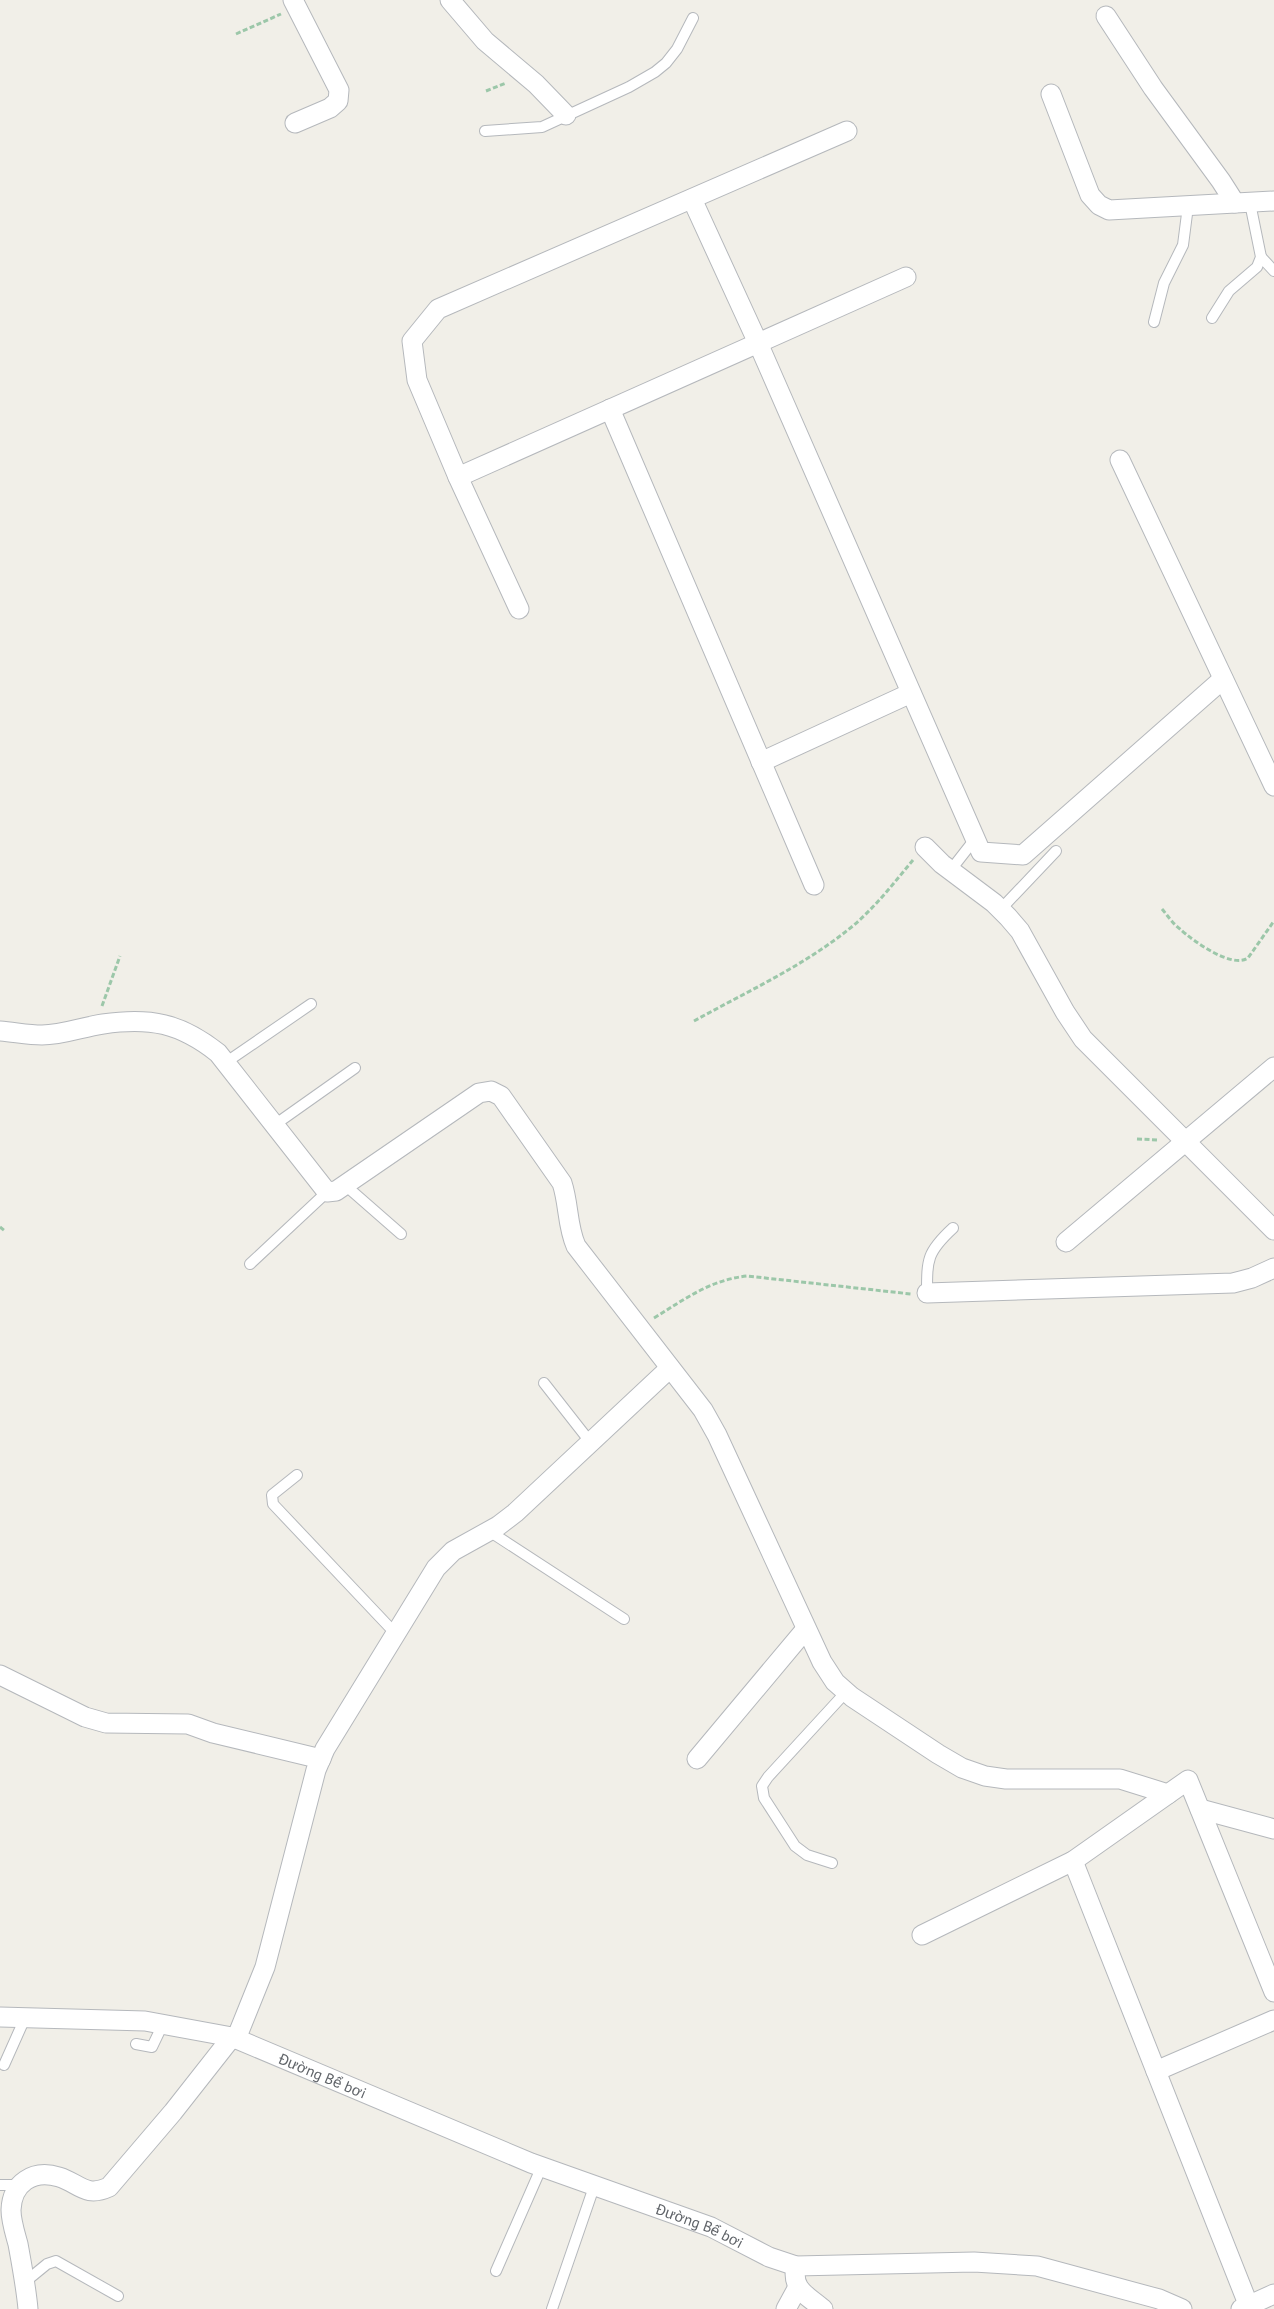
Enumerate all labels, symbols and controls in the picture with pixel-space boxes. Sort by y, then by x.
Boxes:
street label: Đường Bể bơi [275,2048,369,2102]
street label: Đường Bể bơi [653,2198,747,2252]

